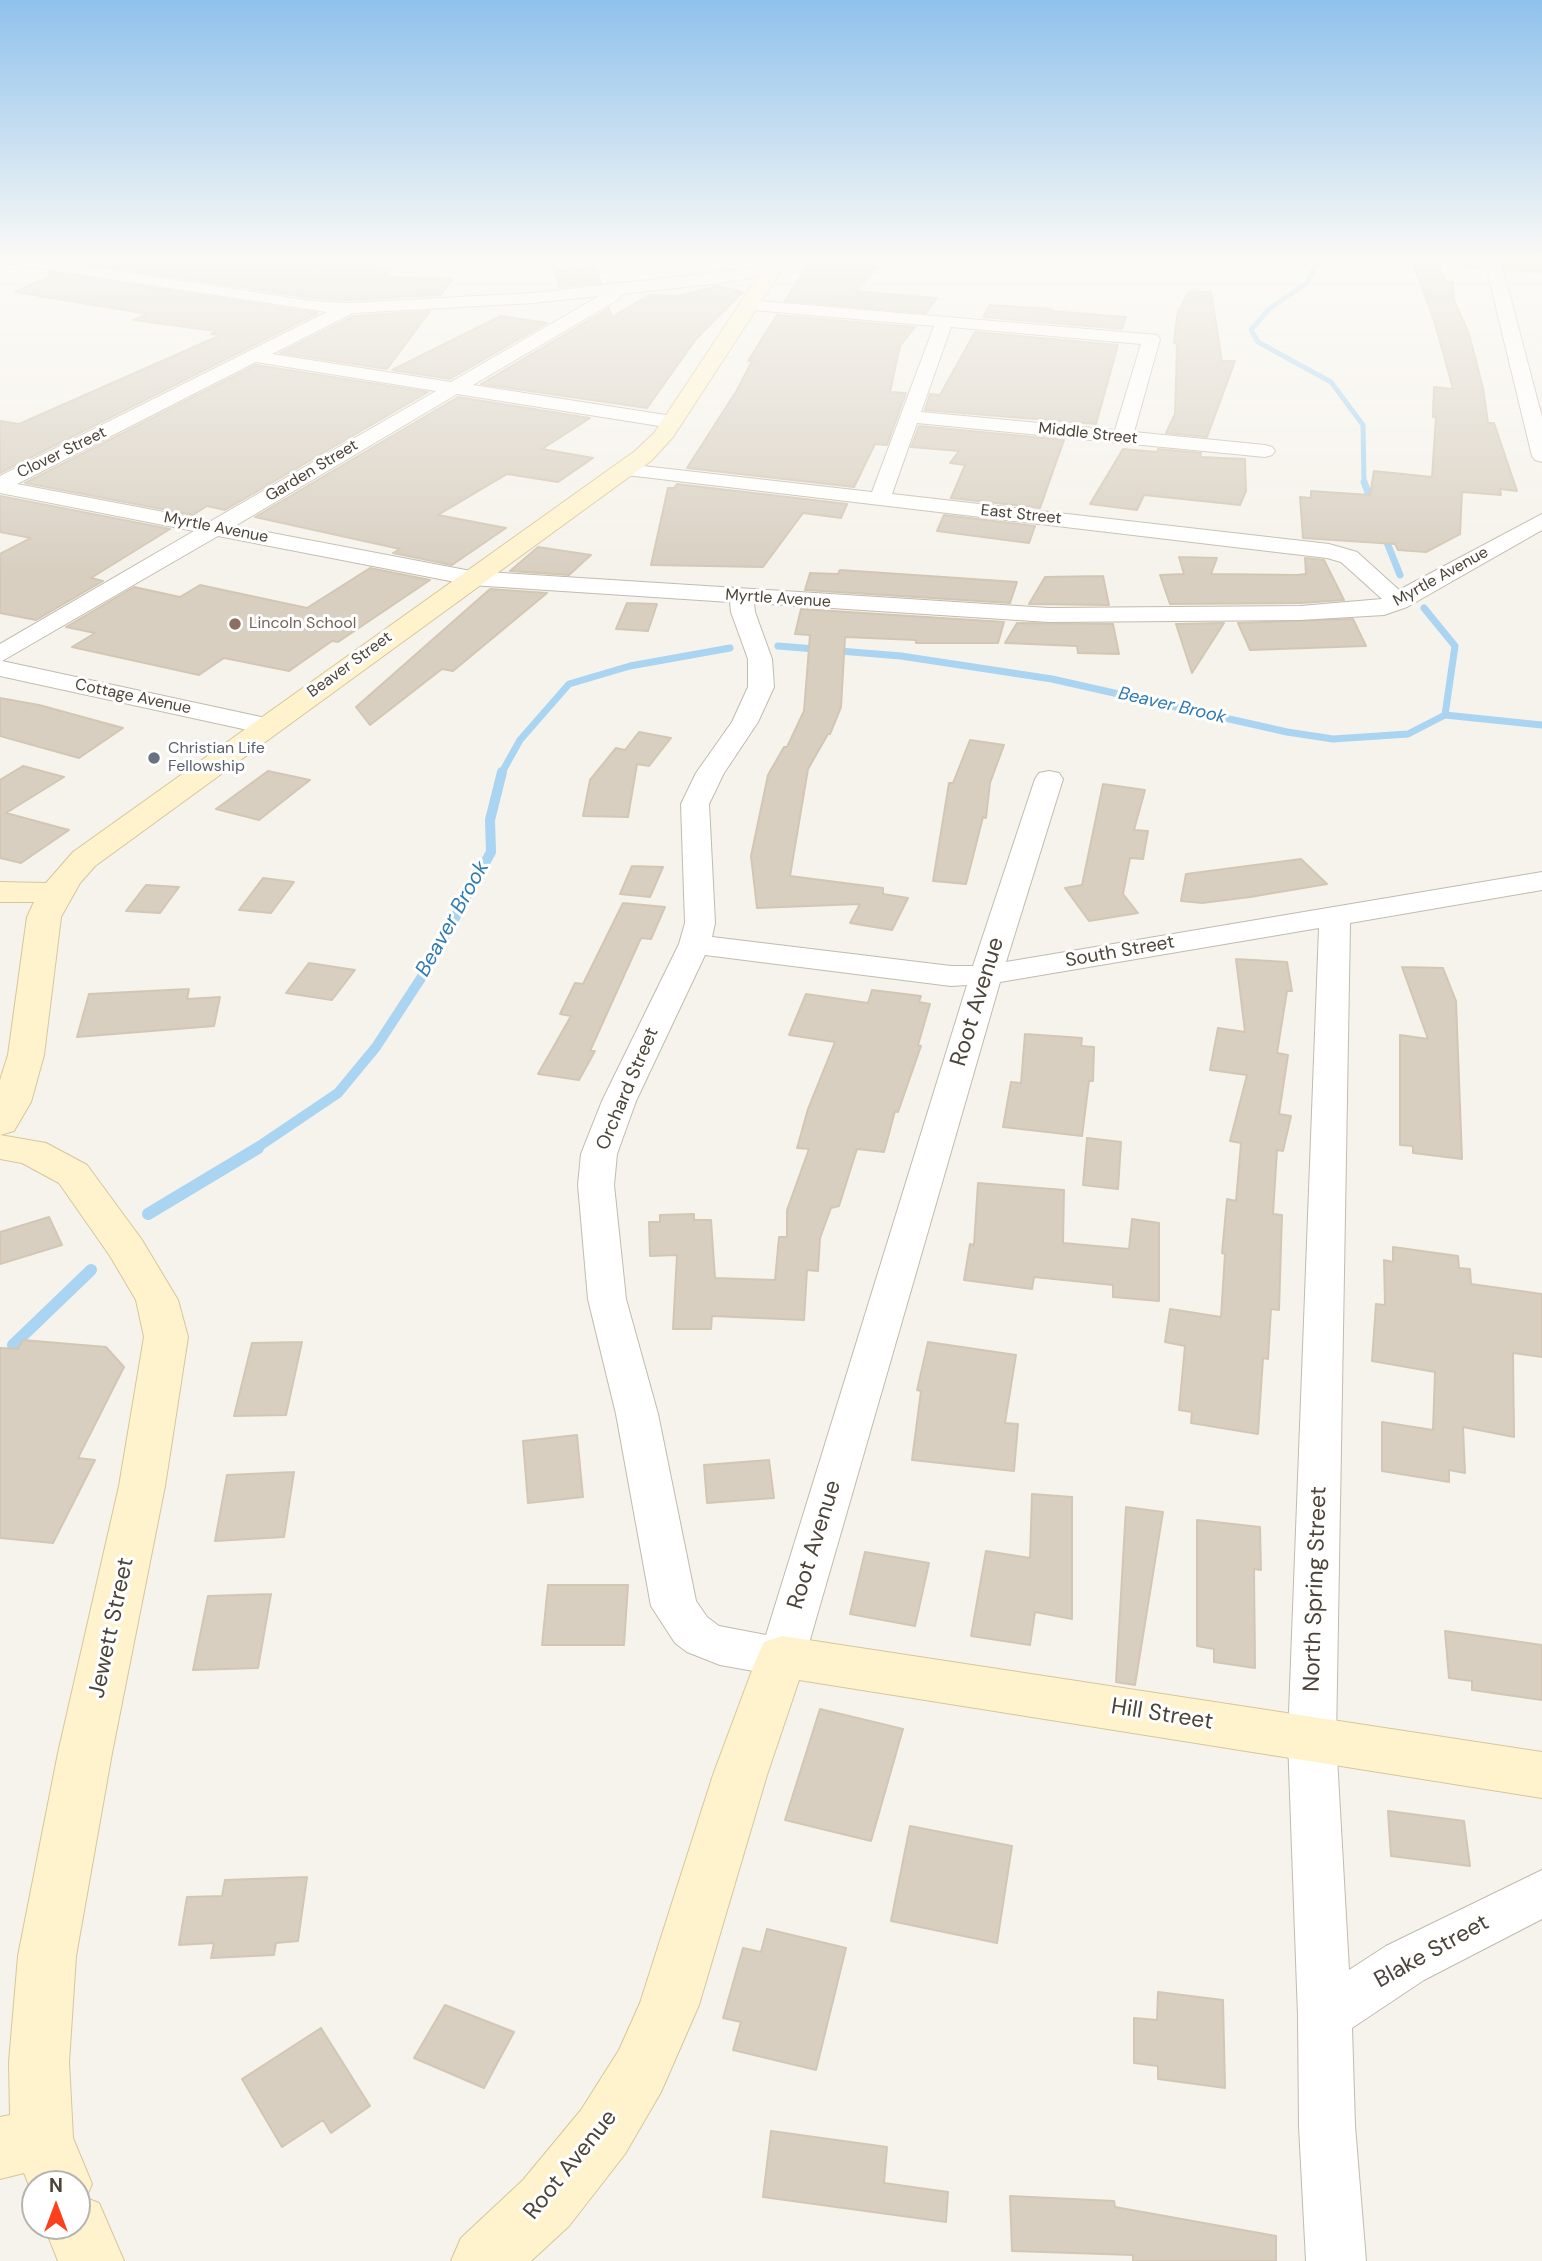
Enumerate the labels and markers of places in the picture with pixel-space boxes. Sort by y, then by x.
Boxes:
place label: Lincoln School [249,614,356,634]
marker: Lincoln School [227,616,243,632]
place label: Christian Life Fellowship [168,739,265,777]
marker: Christian Life Fellowship [146,750,162,766]

